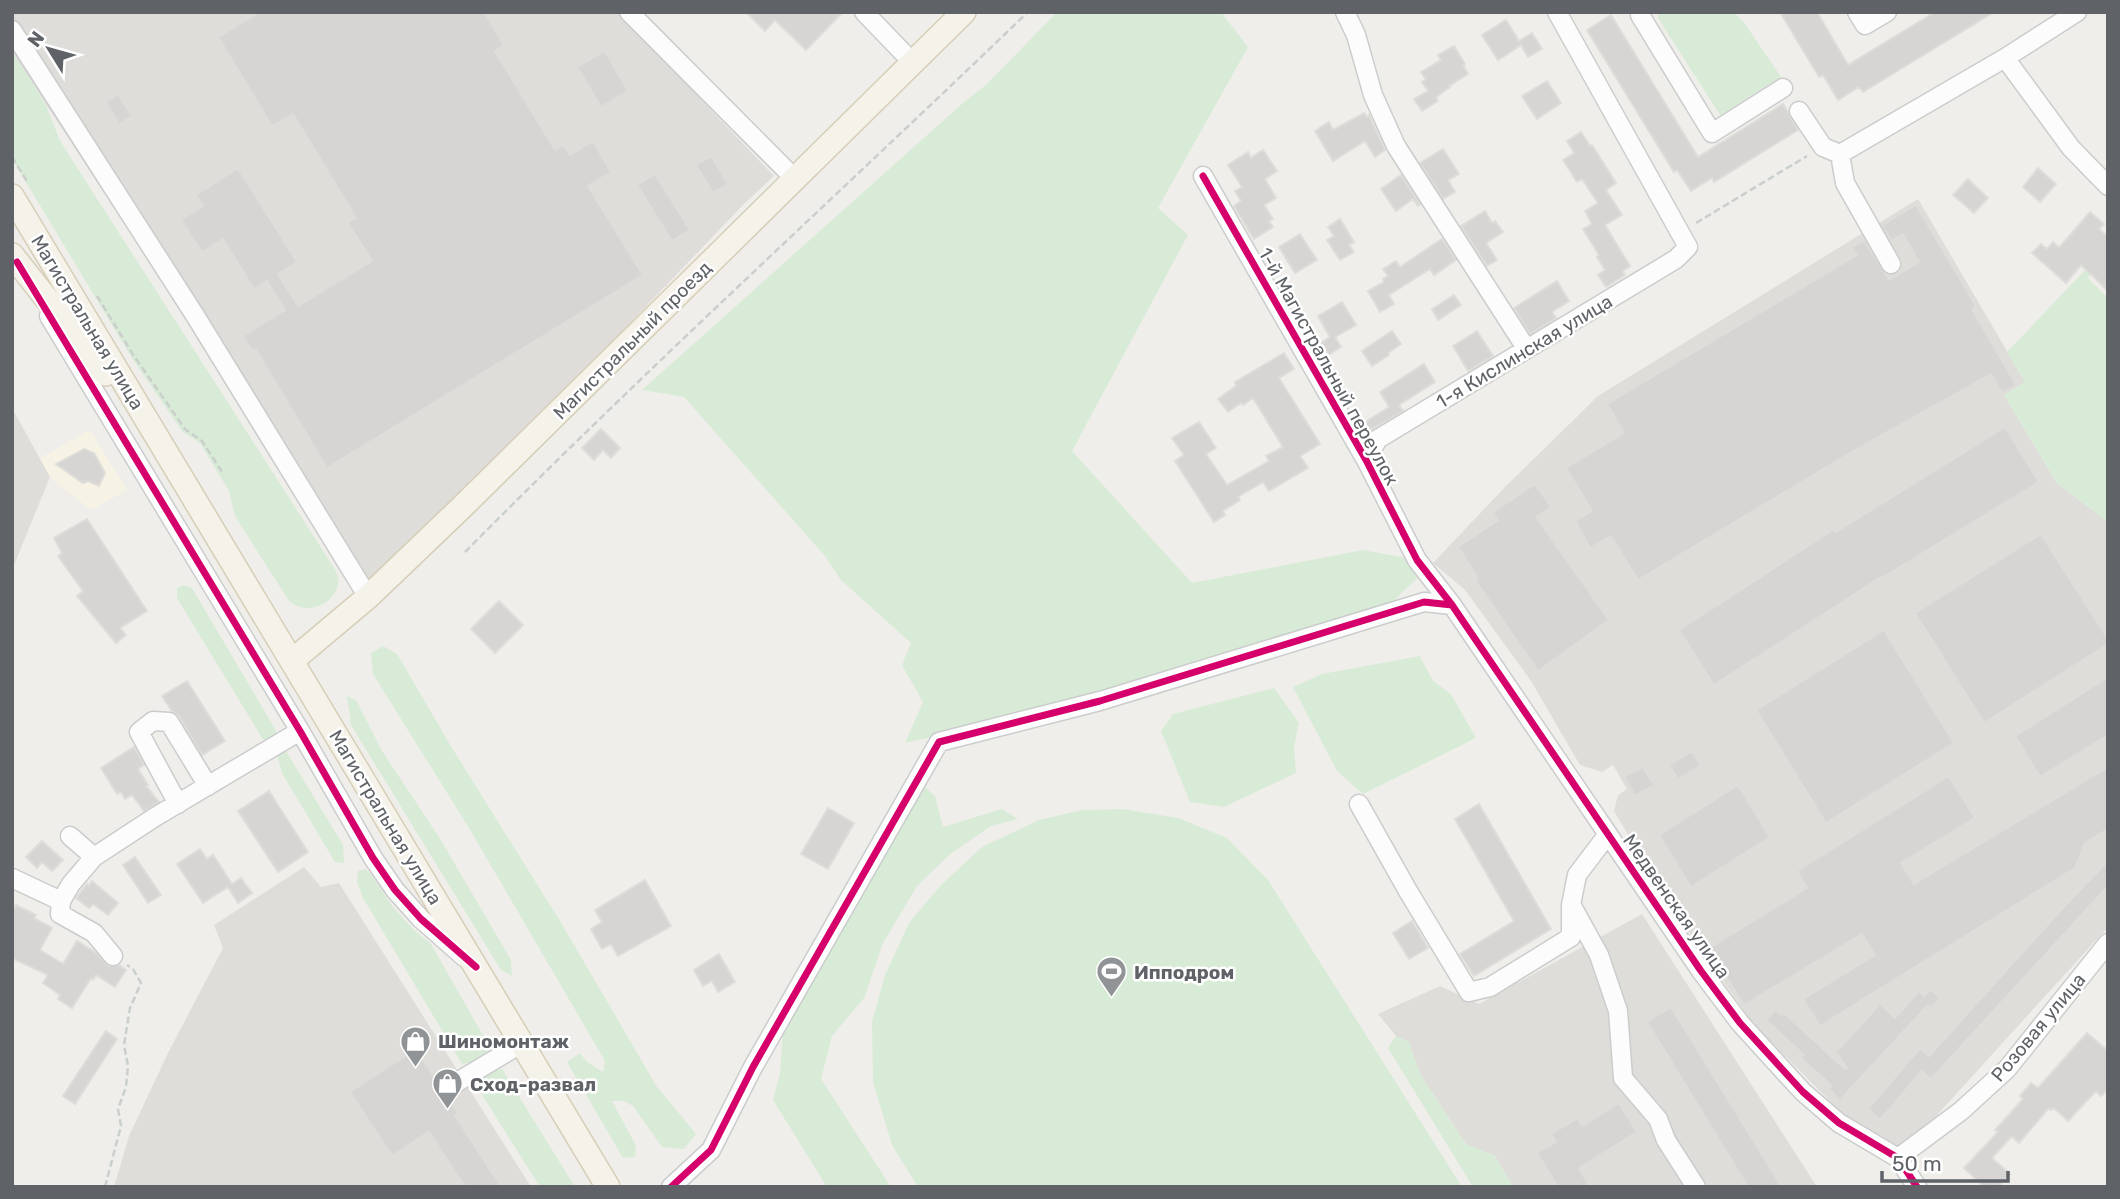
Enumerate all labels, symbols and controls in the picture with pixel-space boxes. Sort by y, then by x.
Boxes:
north arrow [14,14,84,84]
text: N [23,27,49,51]
street label: Магистральная улица [26,231,149,414]
street label: 1-й Магистральный переулок [1254,243,1404,489]
street label: Магистральный проезд [548,256,716,424]
street label: 1-я Кислинская улица [1432,290,1617,413]
street label: Магистральная улица [324,726,447,909]
street label: Медвенская улица [1618,830,1735,983]
sports icon: Ипподром [1094,955,1128,999]
place label: Ипподром [1134,961,1234,984]
street label: Розовая улица [1986,968,2090,1086]
shop icon: Шиномонтаж [398,1024,432,1068]
place label: Шиномонтаж [438,1030,569,1053]
shop icon: Сход-развал [430,1067,464,1111]
place label: Сход-развал [470,1073,596,1096]
scale bar [1882,1140,2008,1184]
text: 50 m [1892,1151,1942,1176]

